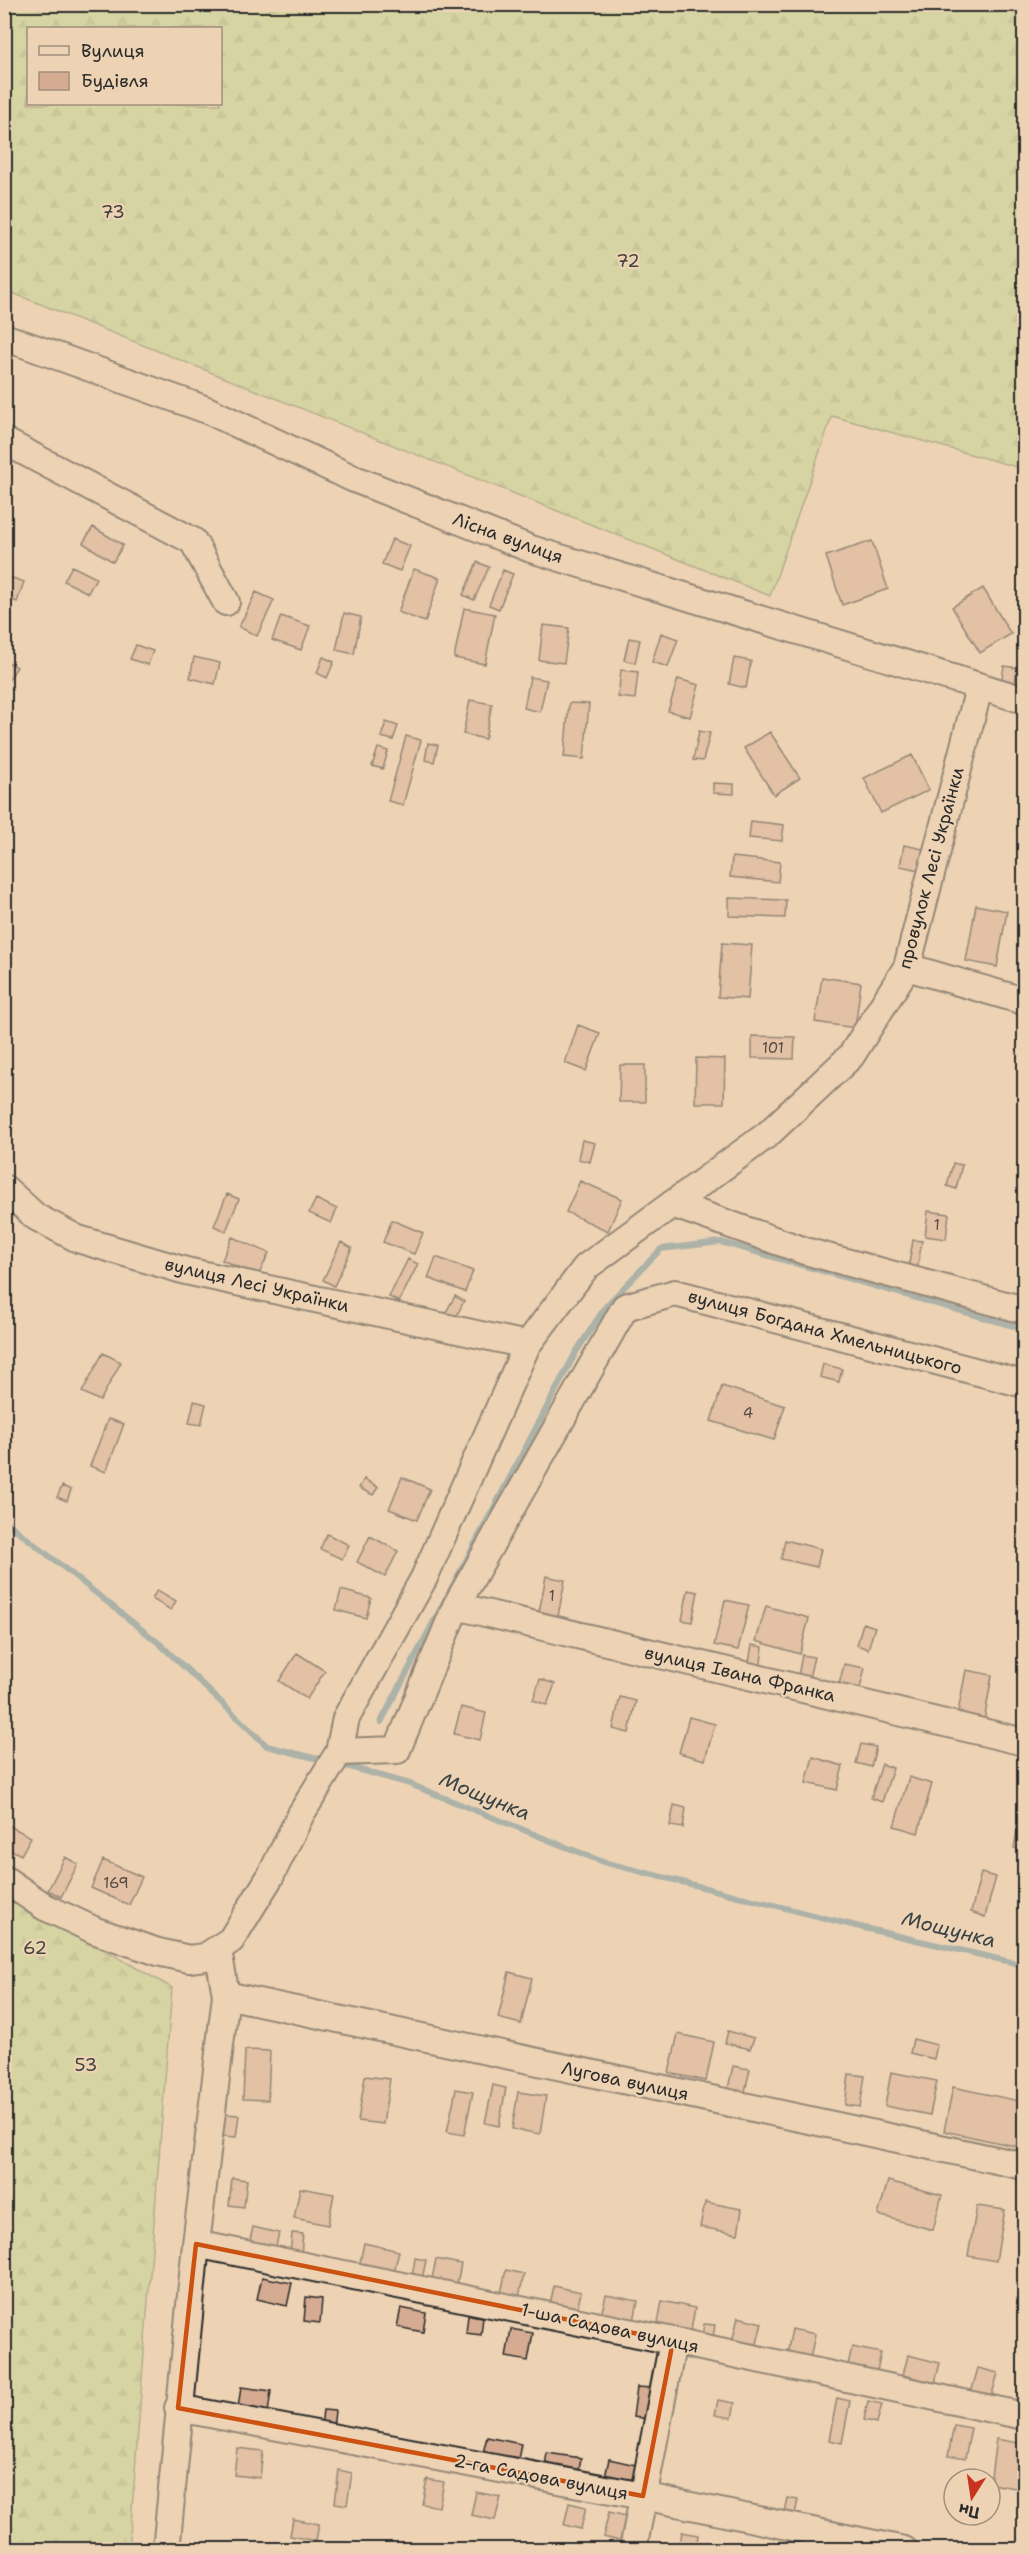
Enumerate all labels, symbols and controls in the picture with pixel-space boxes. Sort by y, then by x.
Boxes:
legend [27,27,222,105]
text: Вулиця [81,39,145,63]
text: Будівля [81,69,149,93]
park label: 73 [101,200,125,224]
park label: 72 [616,249,640,273]
street label: Лісна вулиця [449,507,567,569]
street label: провулок Лесі Українки [893,764,970,971]
house number: 101 [762,1038,784,1058]
house number: 1 [934,1215,940,1235]
street label: вулиця Лесі Українки [162,1252,352,1318]
street label: вулиця Богдана Хмельницького [685,1284,965,1380]
house number: 4 [743,1403,753,1423]
house number: 1 [549,1586,555,1606]
street label: вулиця Івана Франка [642,1640,838,1708]
water label: Мощунка [436,1766,534,1826]
house number: 169 [103,1873,129,1893]
water label: Мощунка [899,1905,999,1953]
park label: 62 [23,1936,47,1960]
park label: 53 [75,2053,97,2077]
street label: Лугова вулиця [559,2056,691,2106]
street label: 1-ша Садова вулиця [519,2297,701,2359]
street label: 2-га Садова вулиця [452,2448,630,2506]
north arrow [942,2467,1002,2527]
text: Пн [956,2499,982,2524]

